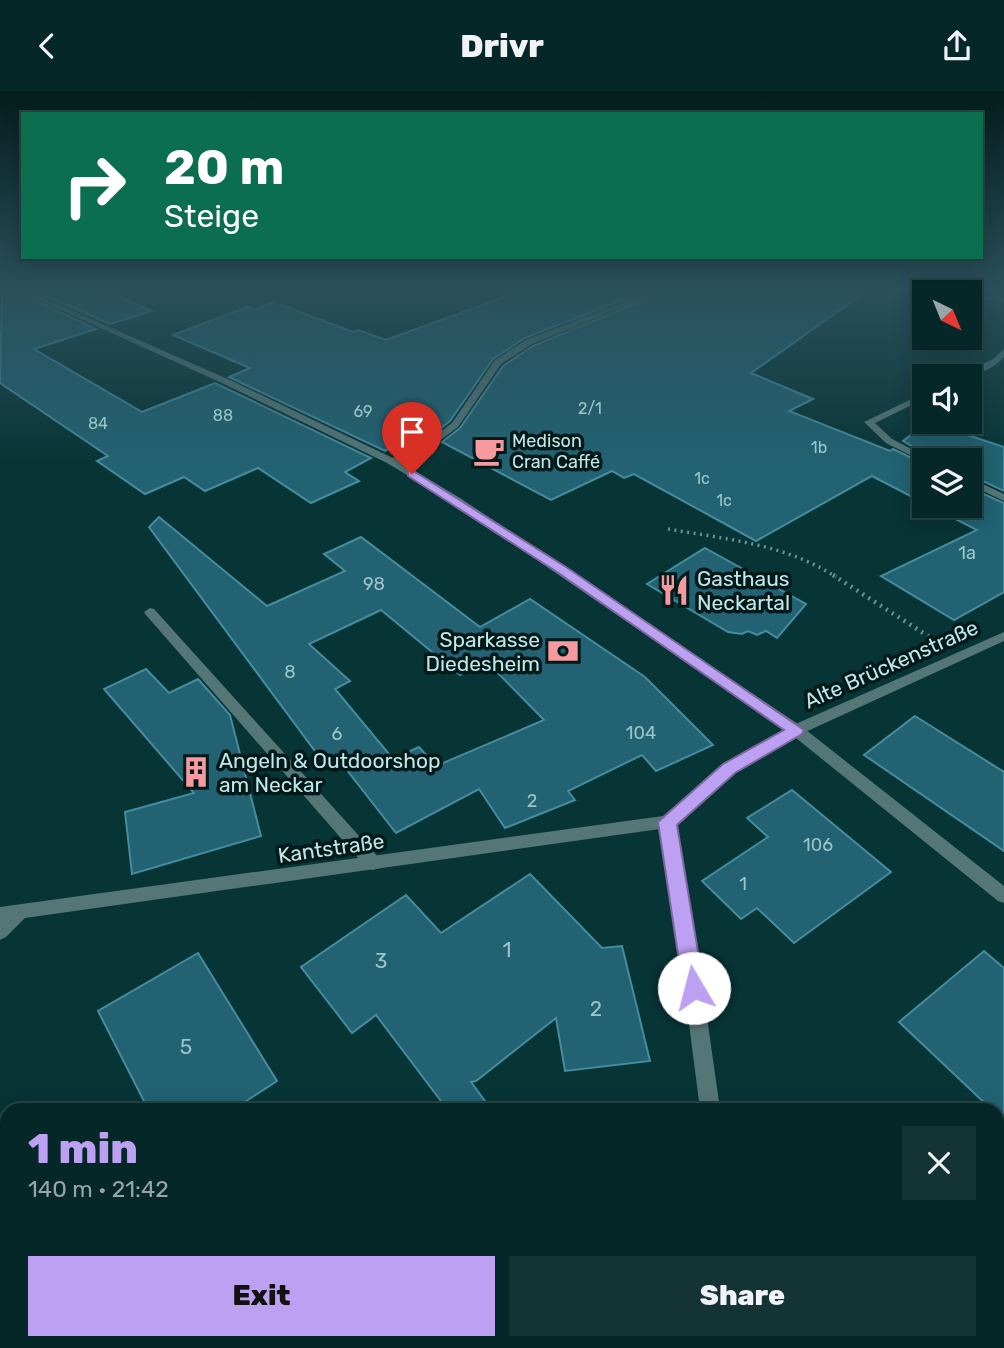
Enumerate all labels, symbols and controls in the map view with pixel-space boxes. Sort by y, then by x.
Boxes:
icon: back [28,27,66,65]
text: Drivr [460,27,544,65]
icon: share [938,27,976,65]
text: 20 m [164,138,285,196]
icon: right [49,140,140,231]
text: Steige [164,197,259,235]
north arrow [912,280,982,350]
map controls [912,280,982,518]
button: sound [912,364,982,434]
house number: 2/1 [578,399,602,418]
house number: 69 [353,402,373,421]
pin [382,402,442,474]
house number: 88 [213,406,233,425]
icon: arrive [393,413,431,451]
house number: 84 [88,414,108,433]
place label: Medison Cran Caffé [512,430,600,473]
cafe icon: Medison Cran Caffé [472,434,506,468]
house number: 1b [811,438,827,457]
button: layers [912,448,982,518]
house number: 1c [694,469,710,488]
house number: 1c [716,491,732,510]
house number: 1a [958,542,976,564]
place label: Gasthaus Neckartal [697,566,790,615]
house number: 98 [363,573,385,595]
restaurant icon: Gasthaus Neckartal [657,573,691,607]
street label: Alte Brückenstraße [800,614,982,714]
place label: Sparkasse Diedesheim [425,627,540,676]
bank icon: Sparkasse Diedesheim [546,634,580,668]
house number: 8 [284,661,296,683]
house number: 104 [626,722,656,744]
house number: 6 [332,723,343,745]
place label: Angeln & Outdoorshop am Neckar [219,748,441,797]
building icon: Angeln & Outdoorshop am Neckar [179,755,213,789]
house number: 2 [527,790,537,812]
street label: Kantstraße [276,828,386,868]
house number: 106 [803,834,833,856]
house number: 1 [739,873,747,895]
house number: 1 [503,937,512,962]
house number: 3 [375,948,387,973]
position arrow [657,951,731,1025]
house number: 2 [590,996,602,1021]
house number: 5 [180,1034,192,1059]
text: 1 min [28,1124,138,1174]
button: close [902,1126,976,1200]
text: 140 m · 21:42 [28,1175,169,1203]
button: Exit [28,1256,495,1336]
button: Share [509,1256,976,1336]

